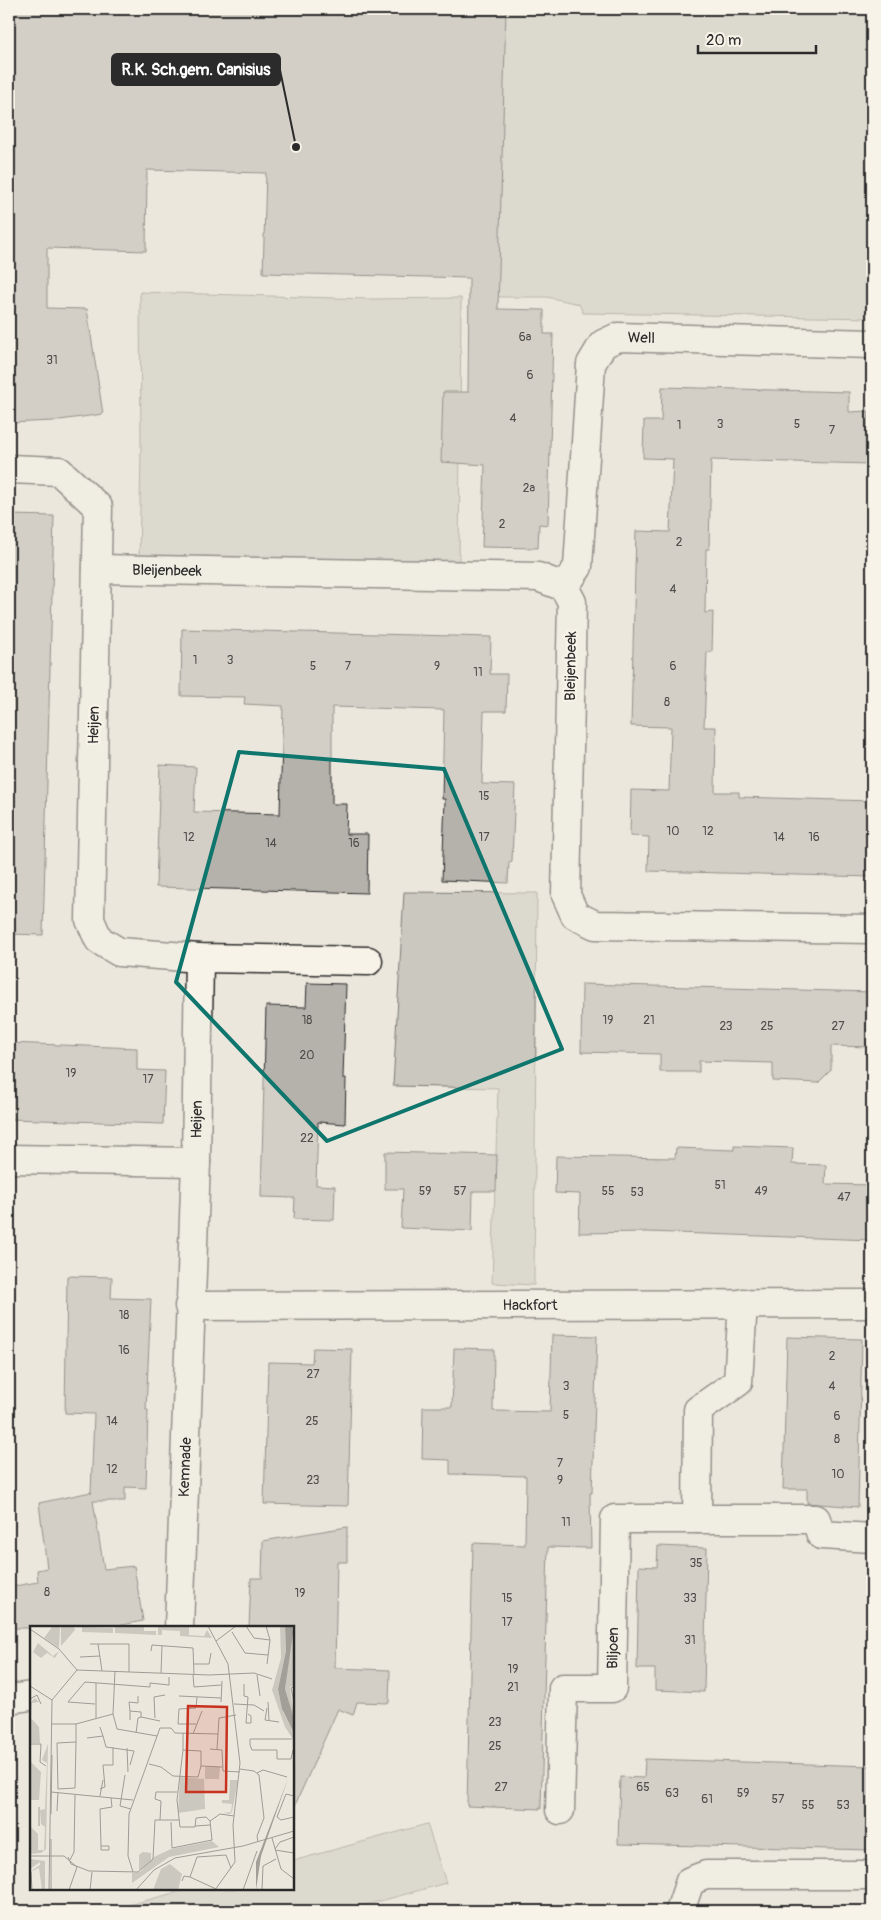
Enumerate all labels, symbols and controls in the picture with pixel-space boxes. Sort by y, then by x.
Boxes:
scale bar [698,22,816,54]
text: 20 m [706,31,741,50]
callout: R.K. Sch.gem. Canisius [112,54,280,85]
text: R.K. Sch.gem. Canisius [122,60,271,80]
street label: Well [627,328,655,348]
house number: 6a [519,330,532,345]
house number: 31 [46,353,58,368]
house number: 6 [527,368,534,383]
house number: 4 [510,411,517,426]
house number: 3 [717,417,724,432]
house number: 5 [794,417,800,432]
house number: 1 [677,418,681,433]
house number: 7 [829,423,836,438]
house number: 2a [523,481,536,496]
house number: 2 [499,517,506,532]
house number: 2 [676,535,683,550]
street label: Bleijenbeek [132,560,203,580]
house number: 4 [670,582,677,597]
street label: Bleijenbeek [561,630,581,701]
house number: 1 [193,653,197,668]
house number: 3 [227,653,234,668]
house number: 5 [310,659,316,674]
house number: 7 [345,659,352,674]
house number: 9 [434,659,440,674]
house number: 6 [670,659,677,674]
house number: 11 [473,665,483,680]
house number: 8 [664,695,670,710]
street label: Heijen [84,706,104,744]
house number: 15 [478,789,490,804]
house number: 10 [667,824,679,839]
house number: 12 [702,824,714,839]
house number: 12 [183,830,195,845]
house number: 17 [478,830,490,845]
house number: 14 [773,830,785,845]
house number: 16 [808,830,820,845]
house number: 14 [265,836,277,851]
house number: 16 [348,836,360,851]
house number: 18 [302,1013,312,1028]
house number: 19 [603,1013,613,1028]
house number: 21 [643,1013,655,1028]
house number: 23 [719,1019,733,1034]
house number: 25 [760,1019,774,1034]
house number: 27 [831,1019,845,1034]
house number: 20 [300,1048,314,1063]
house number: 19 [66,1066,76,1081]
house number: 17 [142,1072,154,1087]
street label: Heijen [187,1100,206,1139]
house number: 22 [300,1131,314,1146]
house number: 51 [714,1178,726,1193]
house number: 59 [419,1184,431,1199]
house number: 57 [454,1184,467,1199]
house number: 55 [601,1184,615,1199]
house number: 49 [754,1184,768,1199]
house number: 53 [630,1185,644,1200]
house number: 47 [837,1190,851,1205]
street label: Hackfort [502,1295,559,1315]
house number: 18 [119,1308,129,1323]
house number: 16 [118,1343,130,1358]
house number: 2 [829,1349,836,1364]
house number: 27 [306,1367,320,1382]
house number: 3 [563,1379,570,1394]
house number: 4 [829,1379,836,1394]
house number: 5 [563,1408,569,1423]
house number: 6 [834,1409,841,1424]
house number: 14 [106,1414,118,1429]
house number: 25 [305,1414,319,1429]
house number: 8 [834,1432,840,1447]
street label: Kemnade [174,1436,195,1497]
house number: 7 [557,1456,564,1471]
house number: 12 [106,1462,118,1477]
house number: 10 [832,1467,844,1482]
house number: 23 [306,1473,320,1488]
house number: 9 [557,1473,563,1488]
house number: 11 [561,1515,571,1530]
house number: 35 [689,1556,703,1571]
house number: 8 [44,1585,50,1600]
house number: 19 [295,1586,305,1601]
house number: 15 [501,1591,513,1606]
house number: 33 [683,1591,697,1606]
house number: 17 [501,1615,513,1630]
inset map [30,1626,294,1890]
street label: Biljoen [603,1627,623,1669]
house number: 31 [684,1633,696,1648]
house number: 19 [508,1662,518,1677]
house number: 21 [507,1680,519,1695]
house number: 23 [488,1715,502,1730]
house number: 25 [488,1739,502,1754]
house number: 27 [494,1780,508,1795]
house number: 65 [636,1780,650,1795]
house number: 63 [665,1786,679,1801]
house number: 59 [737,1786,749,1801]
house number: 61 [701,1792,713,1807]
house number: 57 [772,1792,785,1807]
house number: 55 [801,1798,815,1813]
house number: 53 [836,1798,850,1813]

